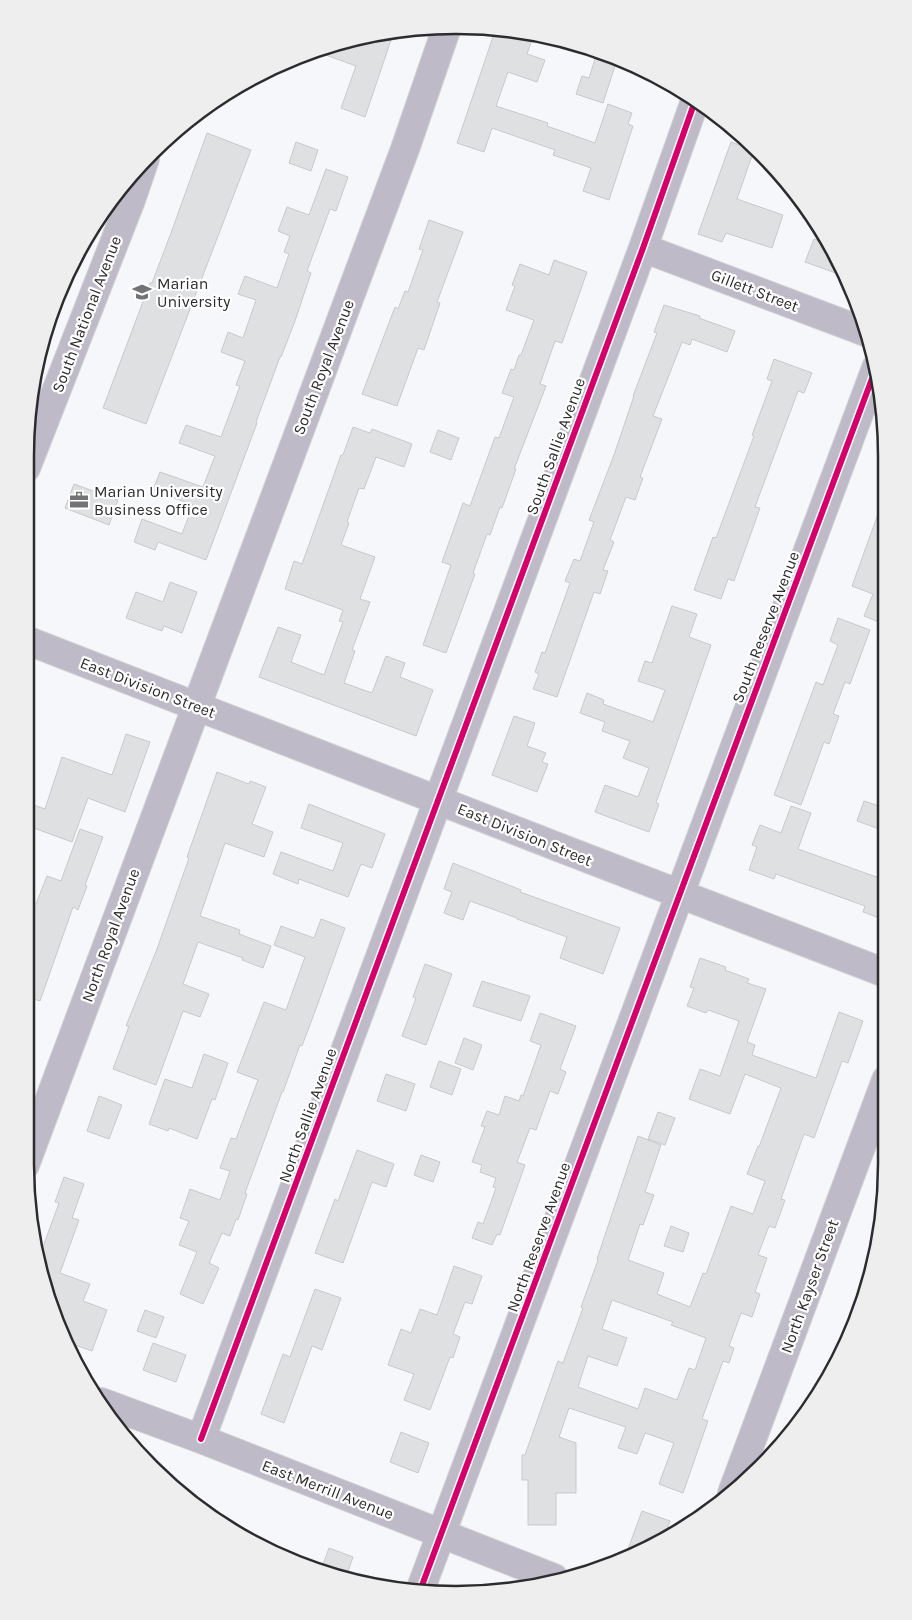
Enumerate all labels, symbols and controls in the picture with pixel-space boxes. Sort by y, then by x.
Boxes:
street label: South National Avenue [48,233,125,395]
street label: Gillett Street [708,265,801,316]
place label: Marian University [157,274,231,311]
school or university icon: Marian University [131,281,153,303]
street label: South Royal Avenue [289,297,358,437]
street label: South Sallie Avenue [522,375,589,517]
place label: Marian University Business Office [94,482,223,519]
office icon: Marian University Business Office [68,489,90,511]
street label: South Reserve Avenue [728,549,803,706]
street label: East Division Street [77,653,218,722]
street label: East Division Street [455,799,595,870]
street label: North Royal Avenue [77,866,143,1005]
street label: North Sallie Avenue [274,1045,341,1185]
street label: North Reserve Avenue [503,1160,574,1315]
street label: North Kayser Street [776,1217,843,1356]
street label: East Merrill Avenue [259,1456,396,1523]

